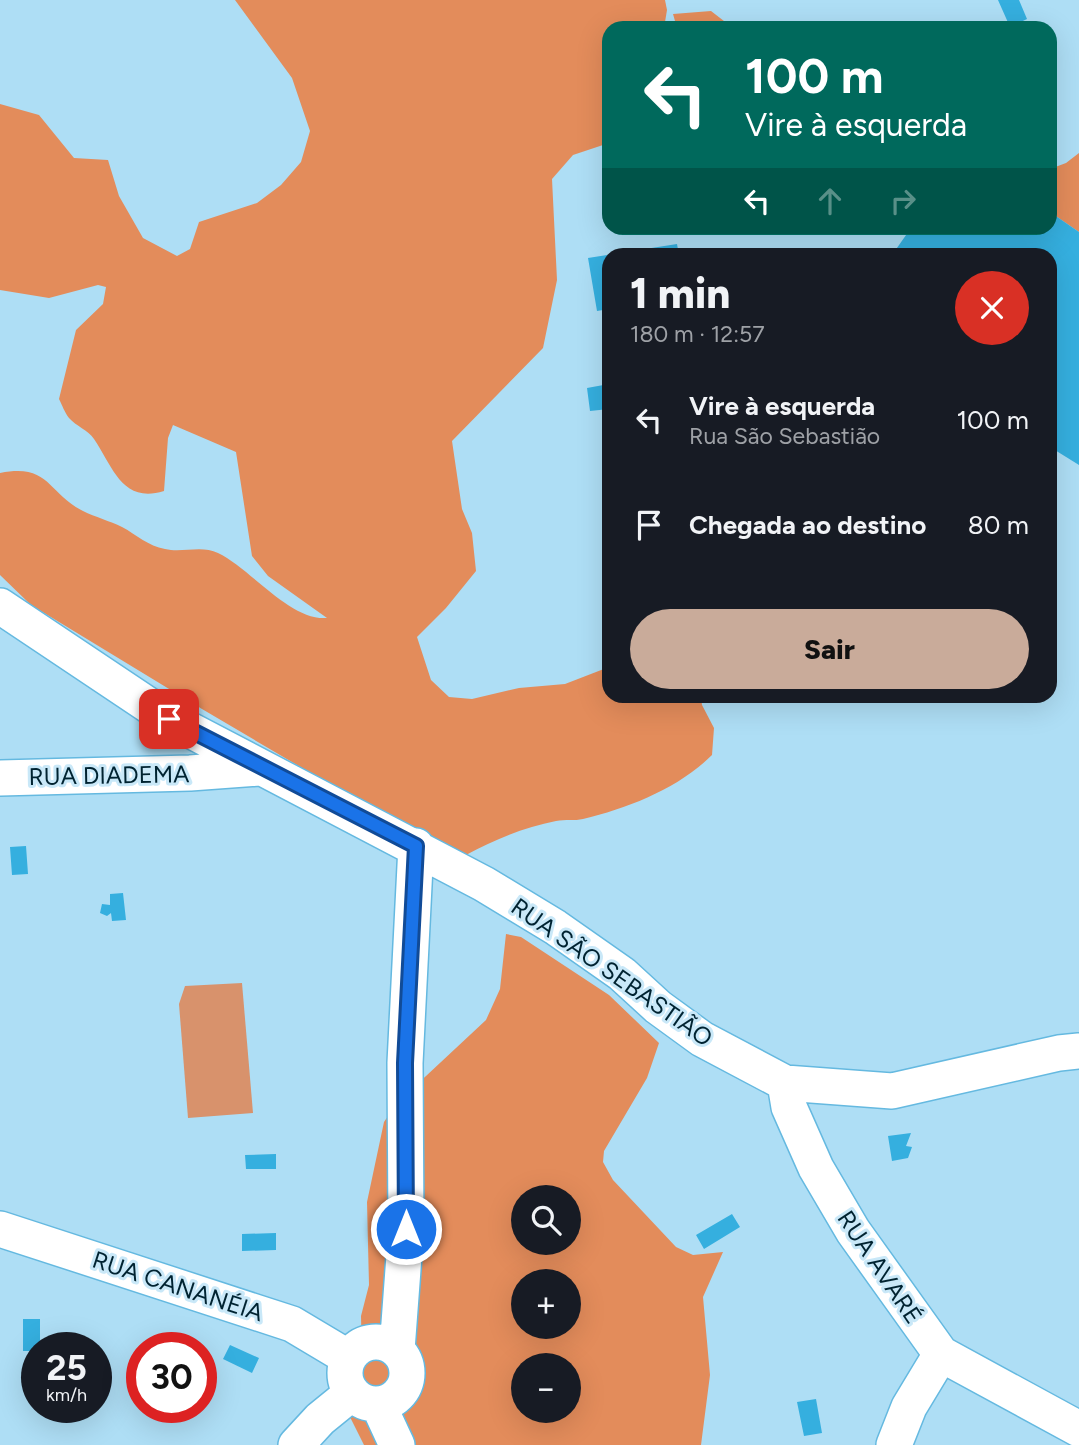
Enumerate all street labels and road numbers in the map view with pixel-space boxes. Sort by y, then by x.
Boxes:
street label: RUA DIADEMA [28,759,190,791]
street label: RUA SÃO SEBASTIÃO [506,892,718,1052]
street label: RUA AVARÉ [832,1205,928,1329]
street label: RUA CANANÉIA [89,1245,268,1328]

